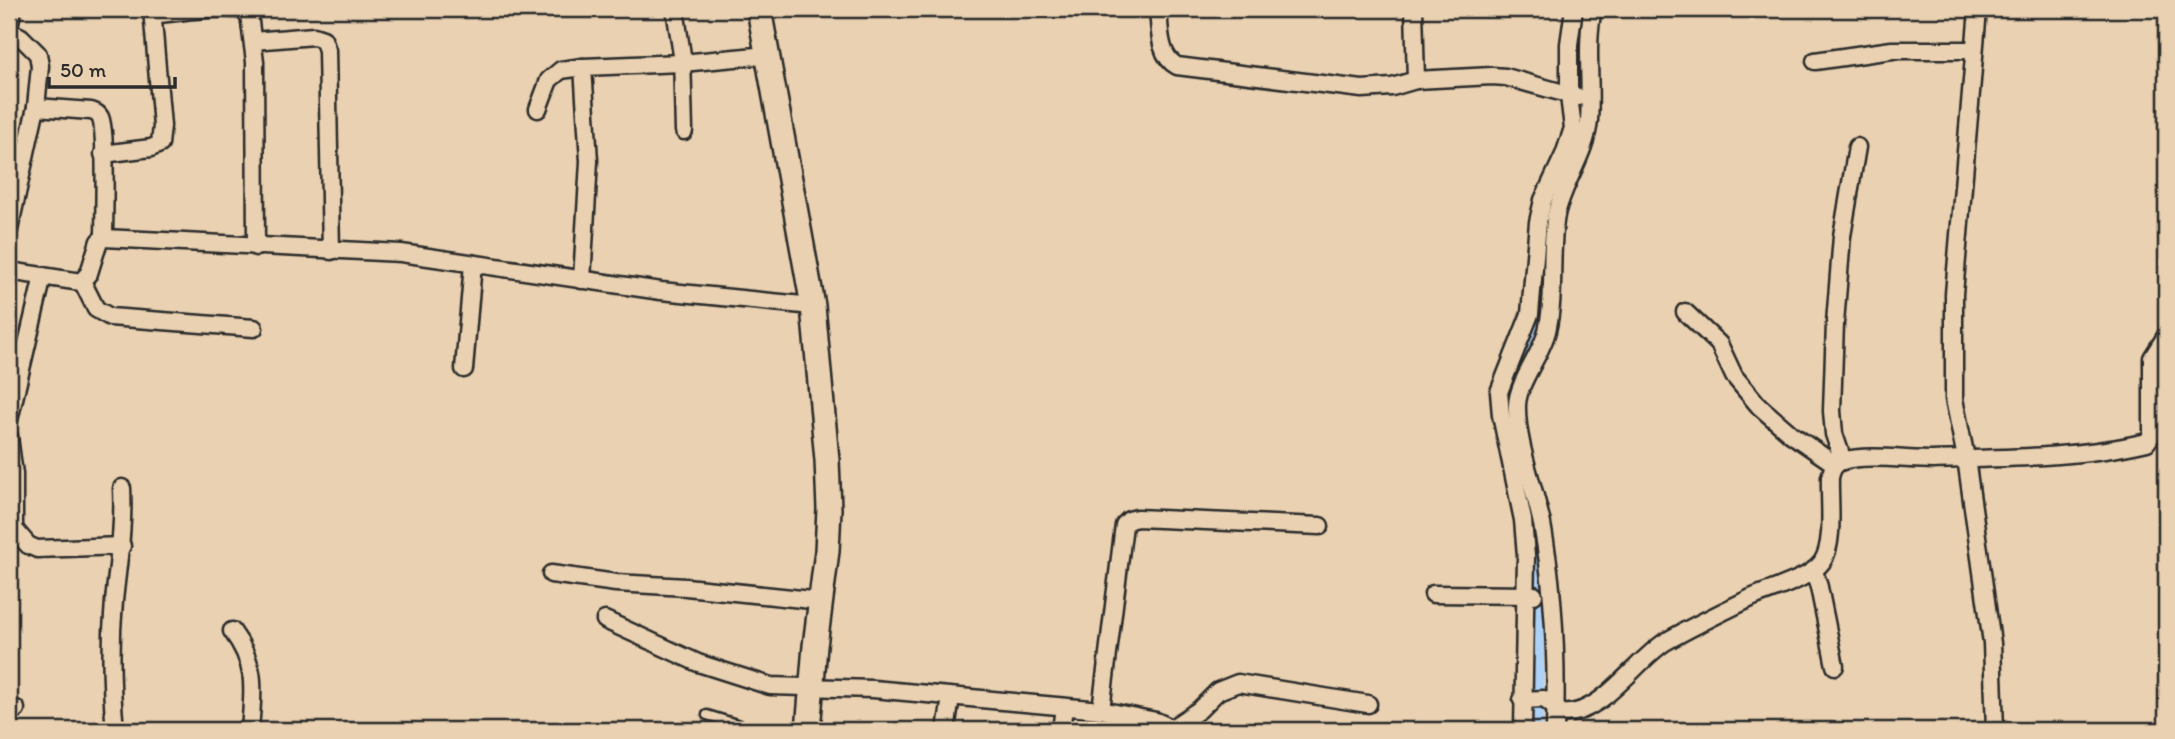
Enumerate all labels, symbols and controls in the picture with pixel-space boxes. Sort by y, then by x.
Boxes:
scale bar [49,46,175,90]
text: 50 m [60,57,107,82]

